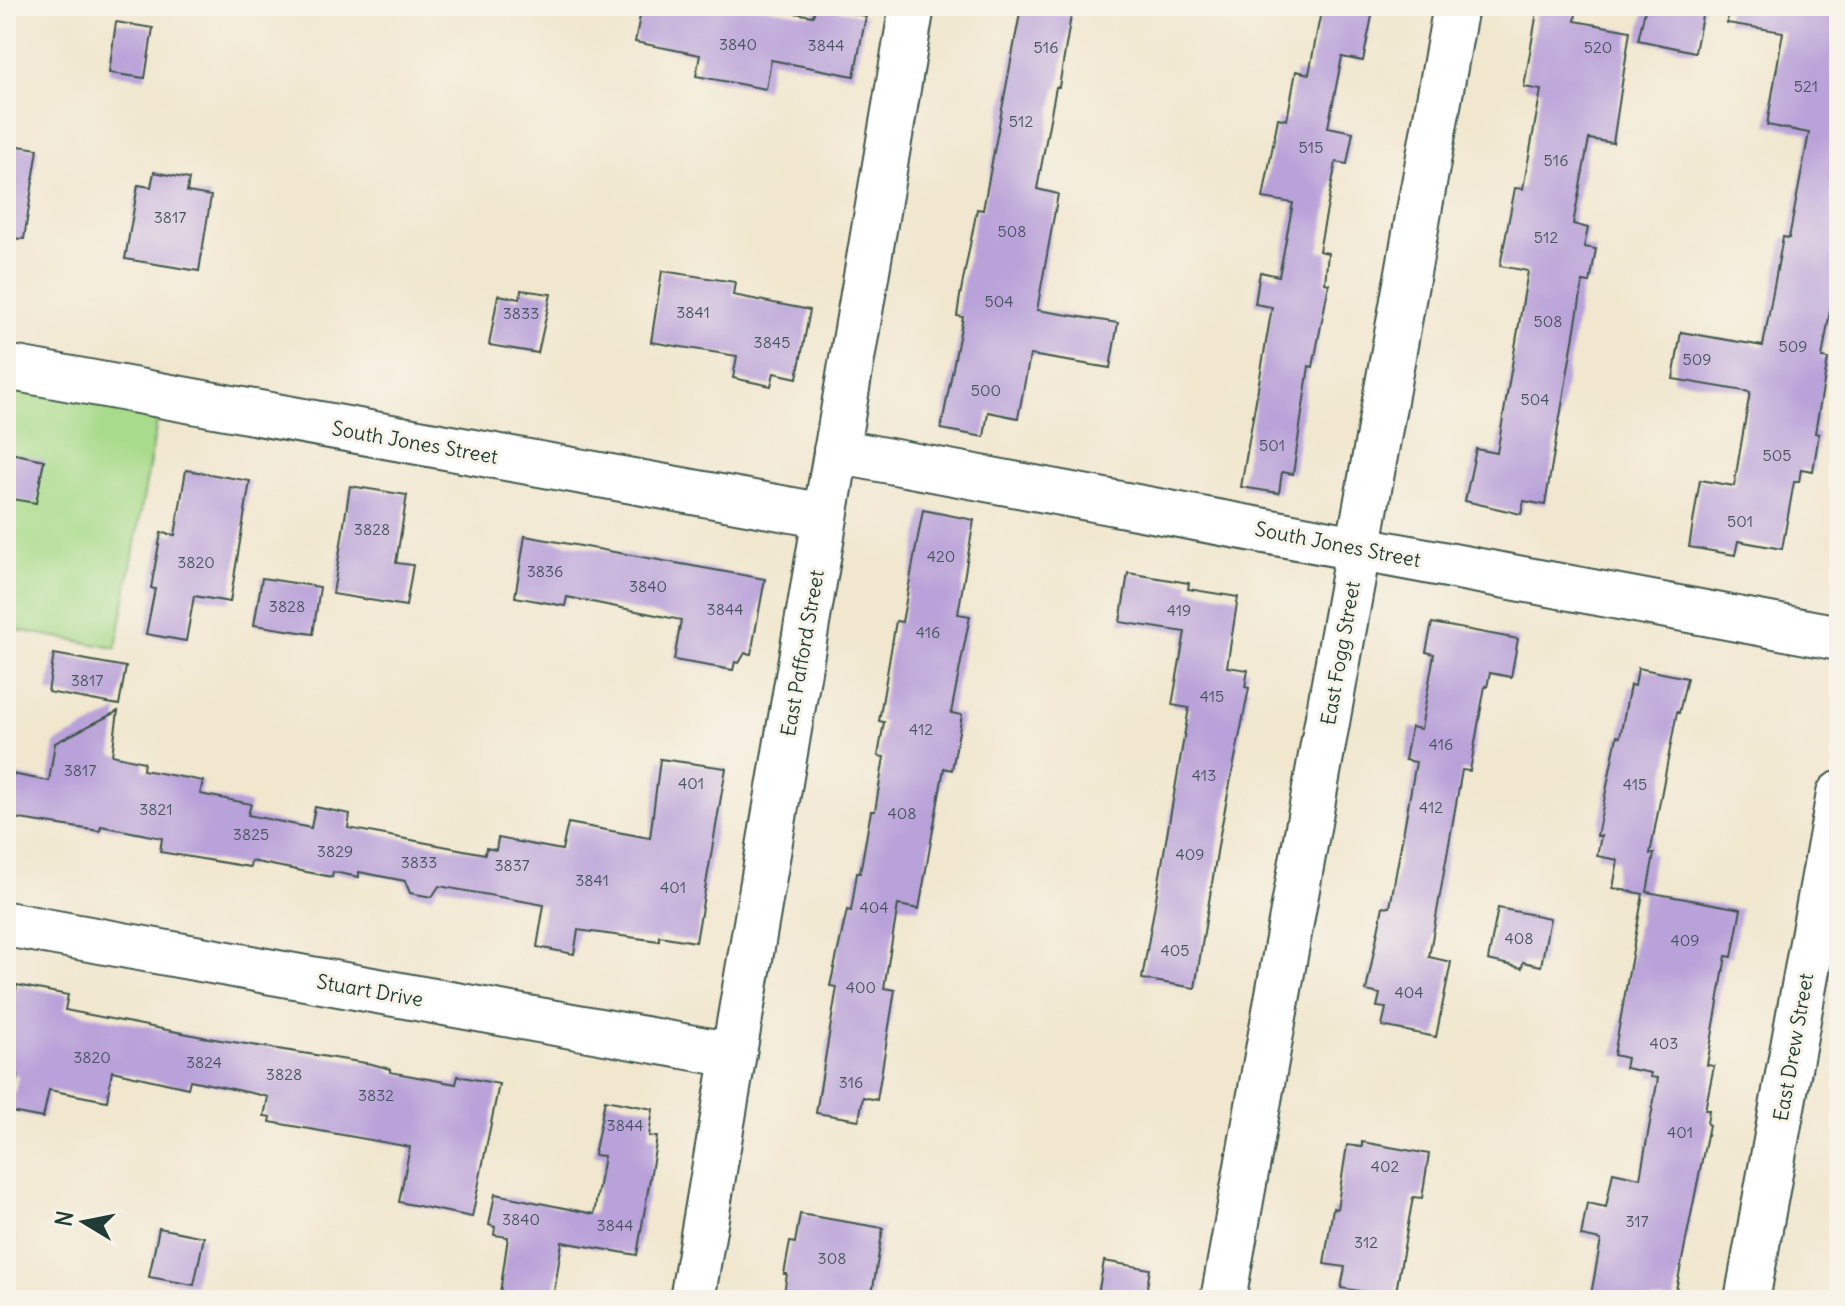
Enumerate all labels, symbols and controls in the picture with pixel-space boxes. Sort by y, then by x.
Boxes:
house number: 3840 [719,34,757,54]
house number: 3844 [808,35,844,55]
house number: 516 [1034,37,1058,57]
house number: 520 [1584,37,1612,57]
house number: 521 [1794,76,1818,96]
house number: 512 [1009,111,1033,131]
house number: 515 [1299,137,1323,157]
house number: 516 [1544,150,1568,170]
house number: 3817 [154,207,186,227]
house number: 508 [998,221,1026,241]
house number: 512 [1534,227,1558,247]
house number: 504 [985,291,1013,311]
house number: 3841 [676,302,710,322]
house number: 3833 [503,303,539,323]
house number: 508 [1534,311,1562,331]
house number: 3845 [754,332,790,352]
house number: 509 [1779,336,1807,356]
house number: 509 [1683,349,1711,369]
house number: 500 [971,380,1001,400]
house number: 504 [1521,389,1549,409]
street label: South Jones Street [330,415,500,469]
house number: 501 [1259,435,1285,455]
house number: 505 [1763,445,1791,465]
house number: 501 [1727,511,1753,531]
street label: South Jones Street [1253,516,1423,572]
house number: 3828 [354,519,390,539]
house number: 420 [927,546,955,566]
house number: 3820 [177,552,215,572]
house number: 3836 [527,561,563,581]
street label: East Pafford Street [775,568,829,738]
house number: 3840 [629,576,667,596]
street label: East Fogg Street [1315,579,1365,727]
house number: 3828 [269,596,305,616]
house number: 3844 [707,599,743,619]
house number: 419 [1167,600,1191,620]
house number: 416 [916,622,940,642]
house number: 3817 [71,670,103,690]
house number: 415 [1200,686,1224,706]
house number: 412 [909,719,933,739]
house number: 416 [1429,734,1453,754]
house number: 3817 [64,760,96,780]
house number: 413 [1192,765,1216,785]
house number: 401 [678,773,704,793]
house number: 415 [1623,774,1647,794]
house number: 412 [1419,797,1443,817]
house number: 3821 [139,799,173,819]
house number: 408 [888,803,917,823]
house number: 3825 [233,824,269,844]
house number: 3829 [317,841,353,861]
house number: 409 [1176,844,1204,864]
house number: 3833 [401,852,437,872]
house number: 3837 [494,855,530,875]
house number: 3841 [575,870,609,890]
house number: 401 [660,877,686,897]
house number: 404 [859,897,889,917]
house number: 408 [1505,928,1534,948]
house number: 409 [1671,930,1699,950]
house number: 405 [1161,940,1189,960]
street label: Stuart Drive [315,968,425,1012]
street label: East Drew Street [1768,971,1818,1123]
house number: 400 [846,977,876,997]
house number: 404 [1394,982,1424,1002]
house number: 403 [1650,1033,1678,1053]
house number: 3820 [73,1047,111,1067]
house number: 3824 [186,1052,222,1072]
house number: 3828 [266,1064,302,1084]
house number: 316 [839,1072,863,1092]
house number: 3832 [358,1085,394,1105]
house number: 3844 [607,1115,643,1135]
house number: 401 [1667,1122,1693,1142]
house number: 402 [1371,1156,1400,1176]
north arrow [44,1182,124,1262]
text: N [49,1209,79,1228]
house number: 3840 [502,1209,540,1229]
house number: 317 [1625,1211,1649,1231]
house number: 3844 [597,1215,633,1235]
house number: 312 [1354,1232,1378,1252]
house number: 308 [818,1248,846,1268]

